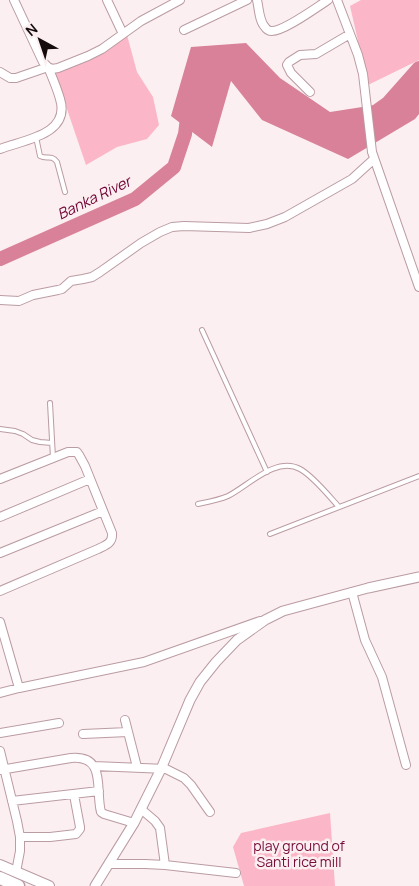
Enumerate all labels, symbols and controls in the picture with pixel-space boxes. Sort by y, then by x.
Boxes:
north arrow [15,15,65,65]
text: N [21,19,41,40]
water label: Banka River [53,170,137,224]
park label: play ground of Santi rice mill [253,836,345,871]

